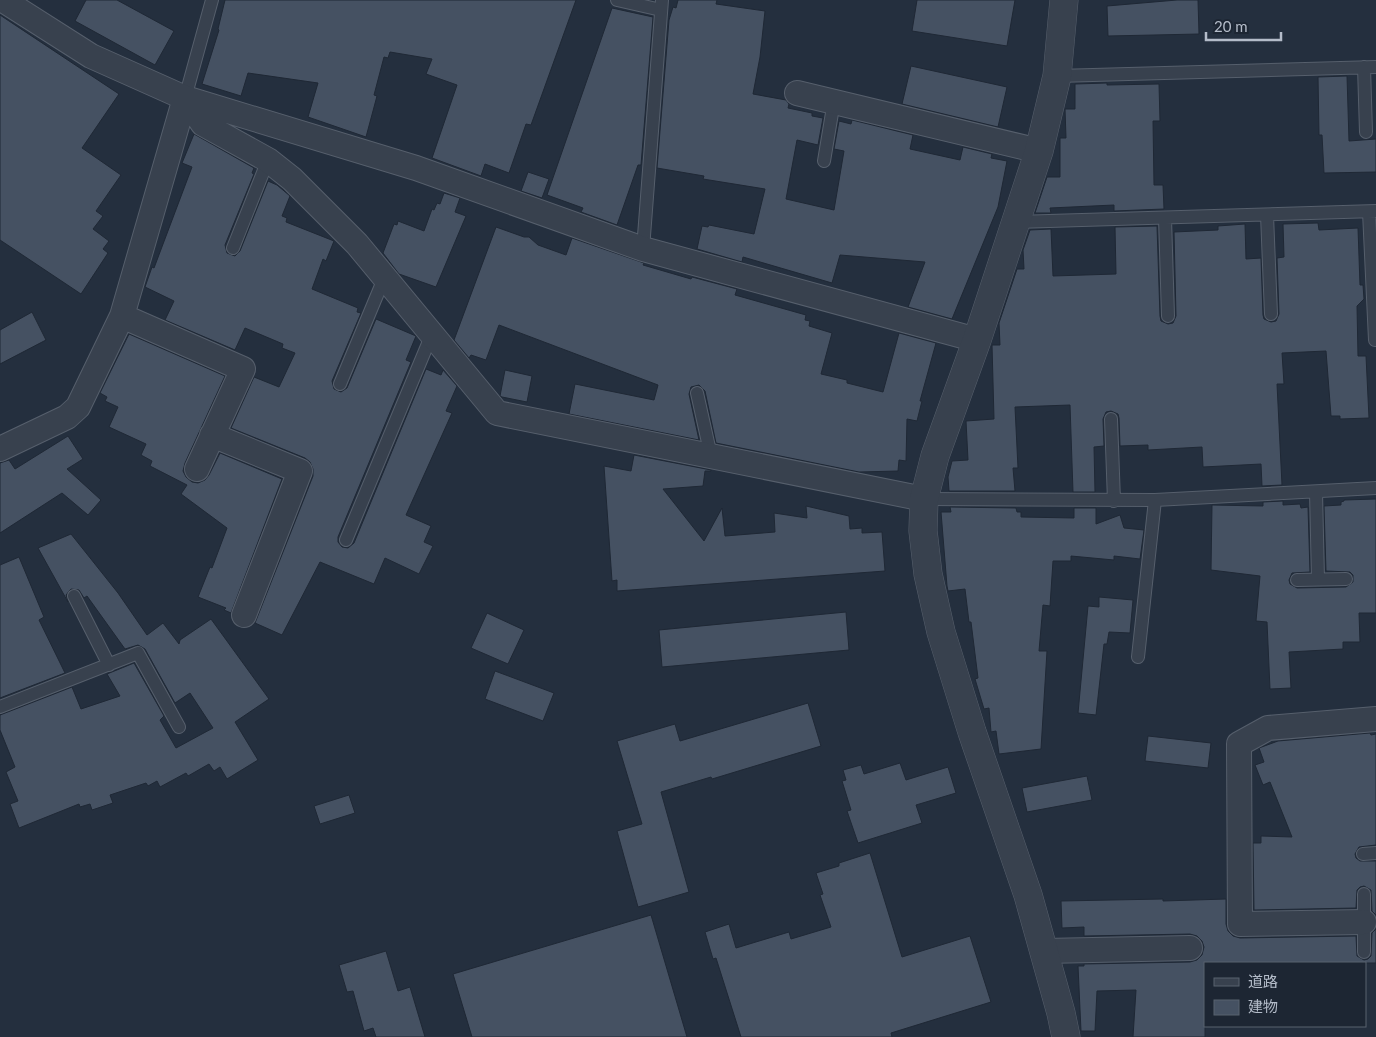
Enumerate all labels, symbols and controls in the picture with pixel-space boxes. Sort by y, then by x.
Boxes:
scale bar [1206,10,1281,42]
text: 20 m [1214,17,1248,35]
legend [1204,962,1366,1027]
text: 道路 [1248,972,1278,990]
text: 建物 [1248,997,1278,1015]

